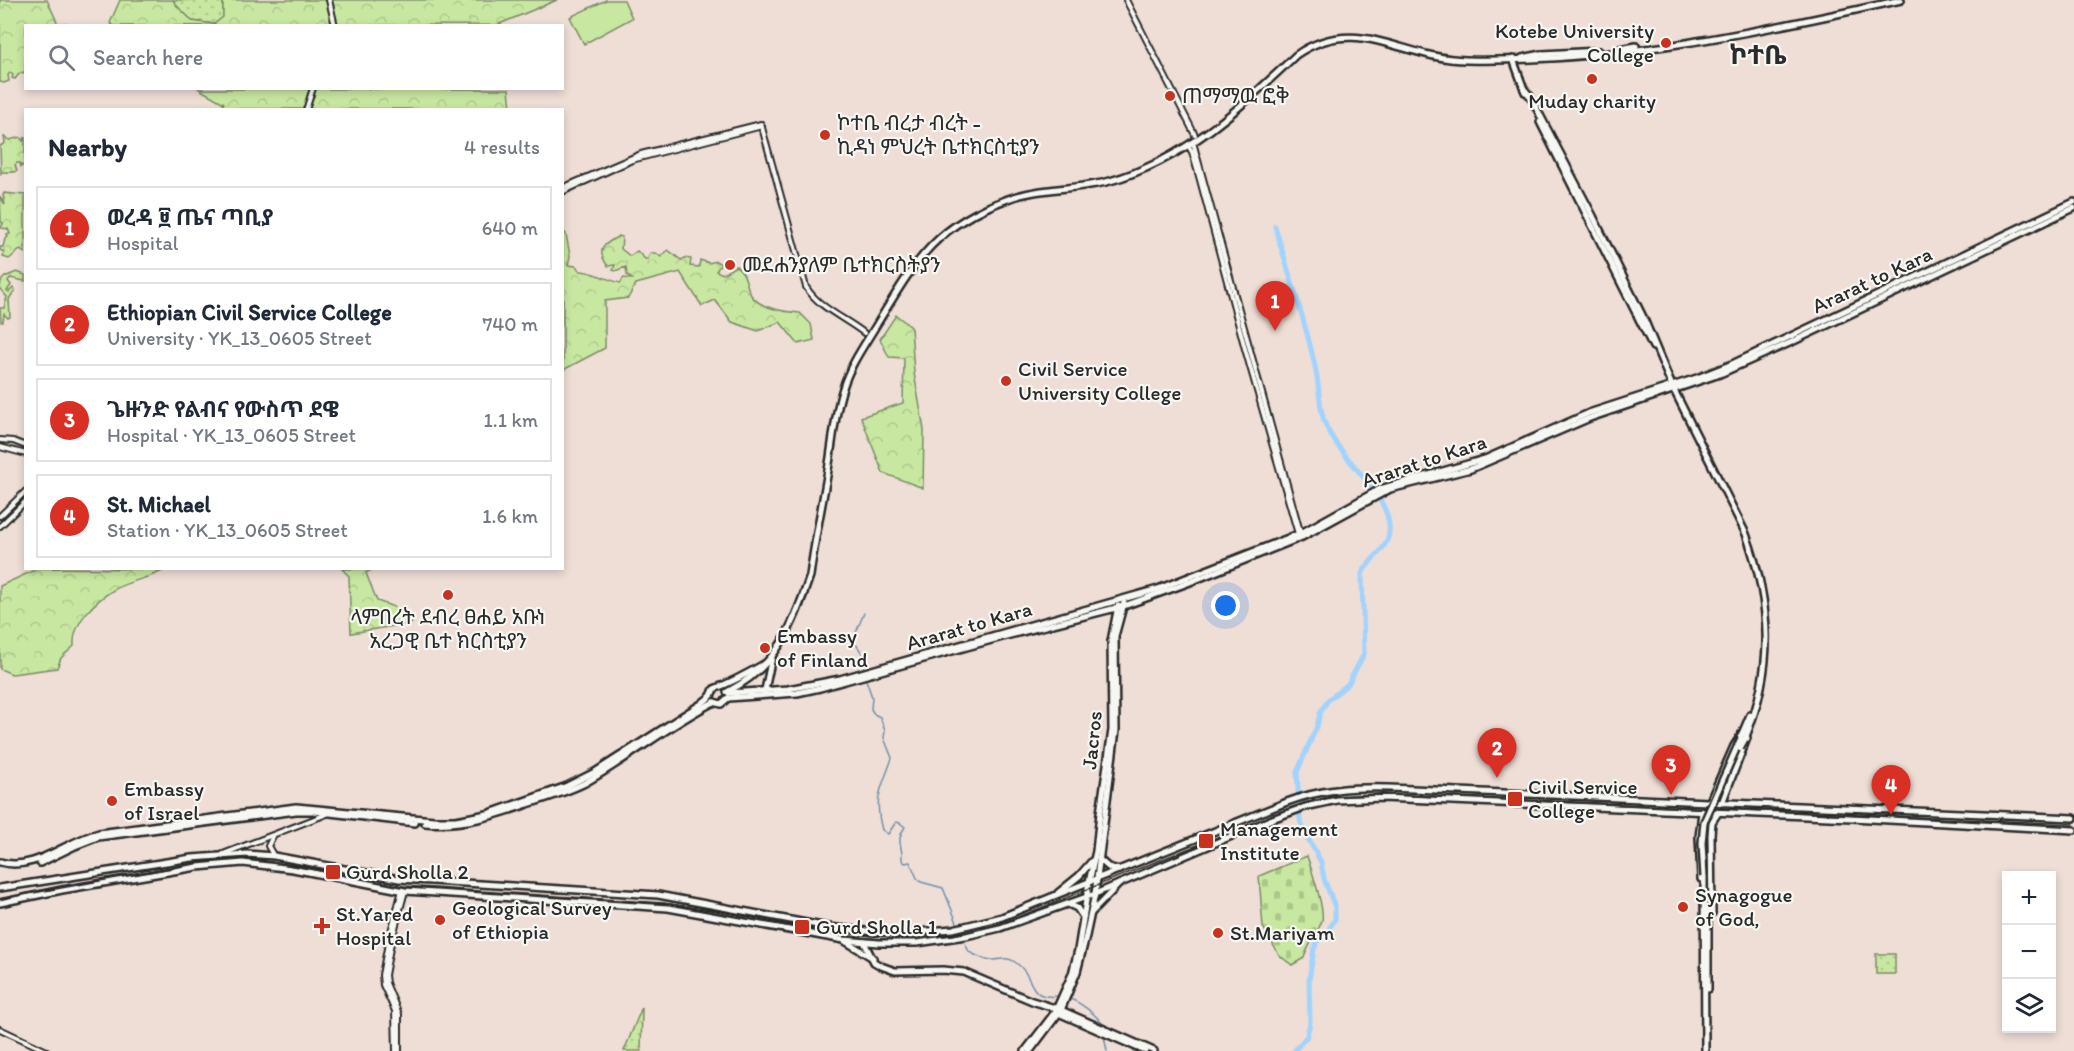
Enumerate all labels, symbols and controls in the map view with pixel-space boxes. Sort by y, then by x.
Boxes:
place label: Kotebe University College [1495,18,1654,67]
search box [24,24,564,90]
marker: Kotebe University College [1659,36,1673,50]
district label: ኮተቤ [1729,38,1787,71]
icon: search [45,41,78,74]
text: Search here [93,44,203,71]
marker: Muday charity [1585,72,1599,86]
place label: ጠማማዉ ፎቅ [1182,83,1290,108]
place label: Muday charity [1528,88,1656,113]
marker: ጠማማዉ ፎቅ [1163,89,1177,103]
place label: ኮተቤ ብረታ ብረት - ኪዳነ ምህረት ቤተክርስቲያን [837,110,1040,159]
marker: ኮተቤ ብረታ ብረት - ኪዳነ ምህረት ቤተክርስቲያን [818,128,832,142]
text: Nearby [48,131,127,163]
text: 4 results [464,135,540,159]
text: ወረዳ ፱ ጤና ጣቢያ [107,204,273,231]
text: 1 [65,216,74,240]
text: 640 m [482,216,538,240]
text: Hospital [107,231,179,255]
street label: Ararat to Kara [1808,241,1936,318]
place label: መደሐንያለም ቤተክርስትያን [742,252,941,277]
marker: መደሐንያለም ቤተክርስትያን [723,258,737,272]
pin: 1 [1256,282,1294,331]
text: Ethiopian Civil Service College [107,299,392,326]
text: 2 [64,312,75,336]
text: 740 m [482,312,538,336]
text: University · YK_13_0605 Street [107,326,372,350]
place label: Civil Service University College [1018,356,1181,405]
marker: Civil Service University College [999,374,1013,388]
text: ጌዙንድ የልብና የውስጥ ደዌ [107,396,339,423]
text: 3 [64,408,75,432]
text: 1.1 km [484,408,538,432]
text: Hospital · YK_13_0605 Street [107,423,356,447]
street label: Ararat to Kara [1358,429,1489,492]
text: St. Michael [107,491,211,518]
text: 4 [63,504,76,528]
text: 1.6 km [482,504,538,528]
text: Station · YK_13_0605 Street [107,518,348,542]
marker: ላምበረት ደብረ ፀሐይ አቡነ አረጋዊ ቤተ ክርስቲያን [441,588,455,602]
your location [1211,591,1240,620]
street label: Ararat to Kara [903,596,1035,655]
place label: ላምበረት ደብረ ፀሐይ አቡነ አረጋዊ ቤተ ክርስቲያን [351,604,545,653]
place label: Embassy of Finland [777,623,868,672]
marker: Embassy of Finland [758,641,772,655]
street label: Jacros [1076,709,1107,770]
pin: 2 [1478,728,1516,778]
pin: 3 [1652,746,1690,795]
pin: 4 [1872,766,1910,815]
place label: Civil Service College [1528,774,1638,823]
place label: Embassy of Israel [124,776,204,825]
marker: Civil Service College [1506,790,1524,808]
marker: Embassy of Israel [105,794,119,808]
place label: Management Institute [1220,816,1338,865]
marker: Management Institute [1197,832,1215,850]
place label: Gurd Sholla 2 [346,859,469,884]
marker: Gurd Sholla 2 [324,863,342,881]
map controls [2002,871,2056,1033]
button: + [2002,871,2056,925]
place label: Synagogue of God, [1695,882,1793,931]
place label: Geological Survey of Ethiopia [452,895,612,944]
marker: Synagogue of God, [1676,900,1690,914]
place label: St.Yared Hospital [336,901,414,950]
marker: Geological Survey of Ethiopia [433,913,447,927]
place label: Gurd Sholla 1 [816,914,938,939]
marker: St.Yared Hospital [313,917,331,935]
marker: Gurd Sholla 1 [793,918,811,936]
place label: St.Mariyam [1230,920,1335,945]
button: − [2002,925,2056,979]
marker: St.Mariyam [1211,926,1225,940]
button: layers [2002,979,2056,1033]

